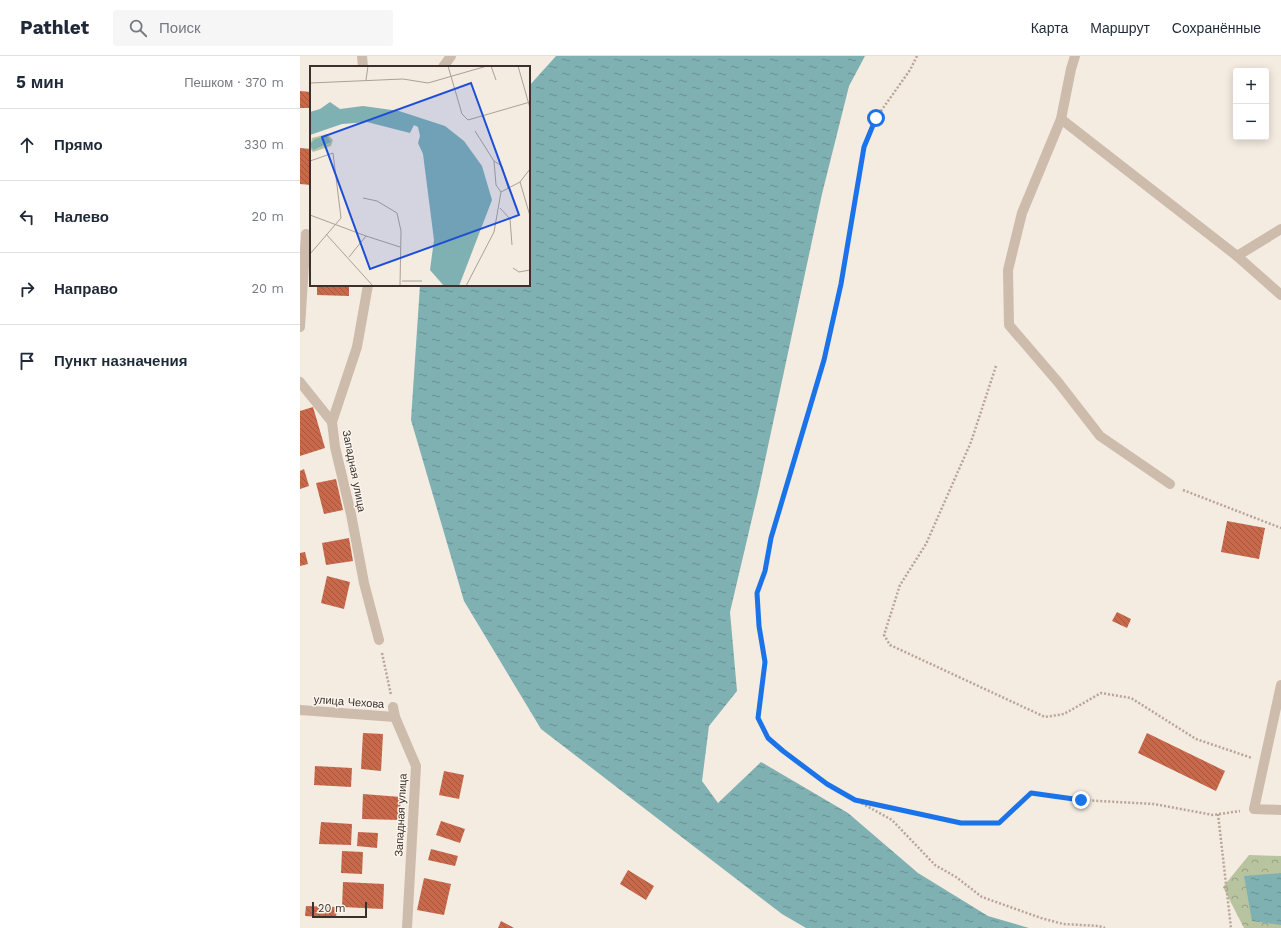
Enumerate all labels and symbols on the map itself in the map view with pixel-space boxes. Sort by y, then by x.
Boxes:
inset map [310,66,530,286]
route start [867,109,885,127]
street label: Западная улица [340,429,369,514]
street label: улица Чехова [313,693,386,711]
street label: Западная улица [392,772,410,857]
route end [1072,791,1090,809]
scale bar [312,900,367,919]

